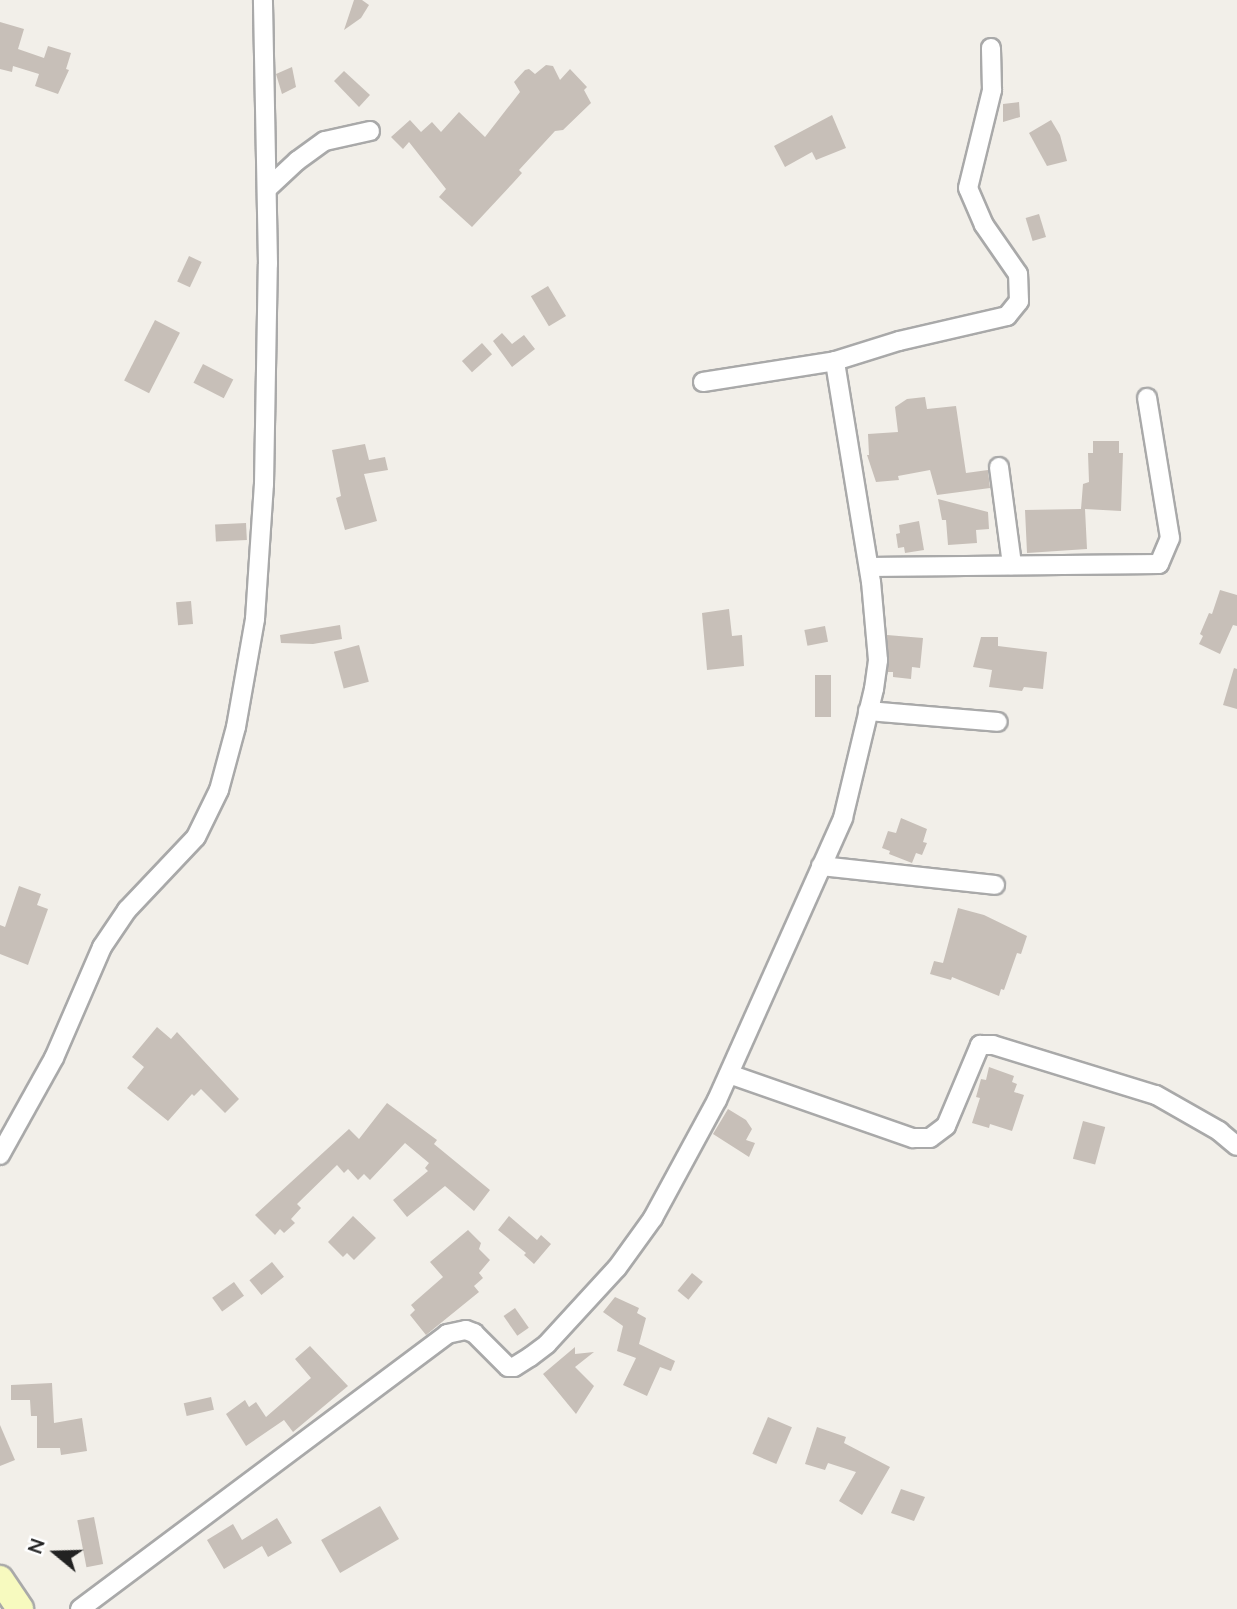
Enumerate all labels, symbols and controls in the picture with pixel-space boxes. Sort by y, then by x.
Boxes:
north arrow [21,1518,91,1588]
text: N [22,1535,49,1557]

